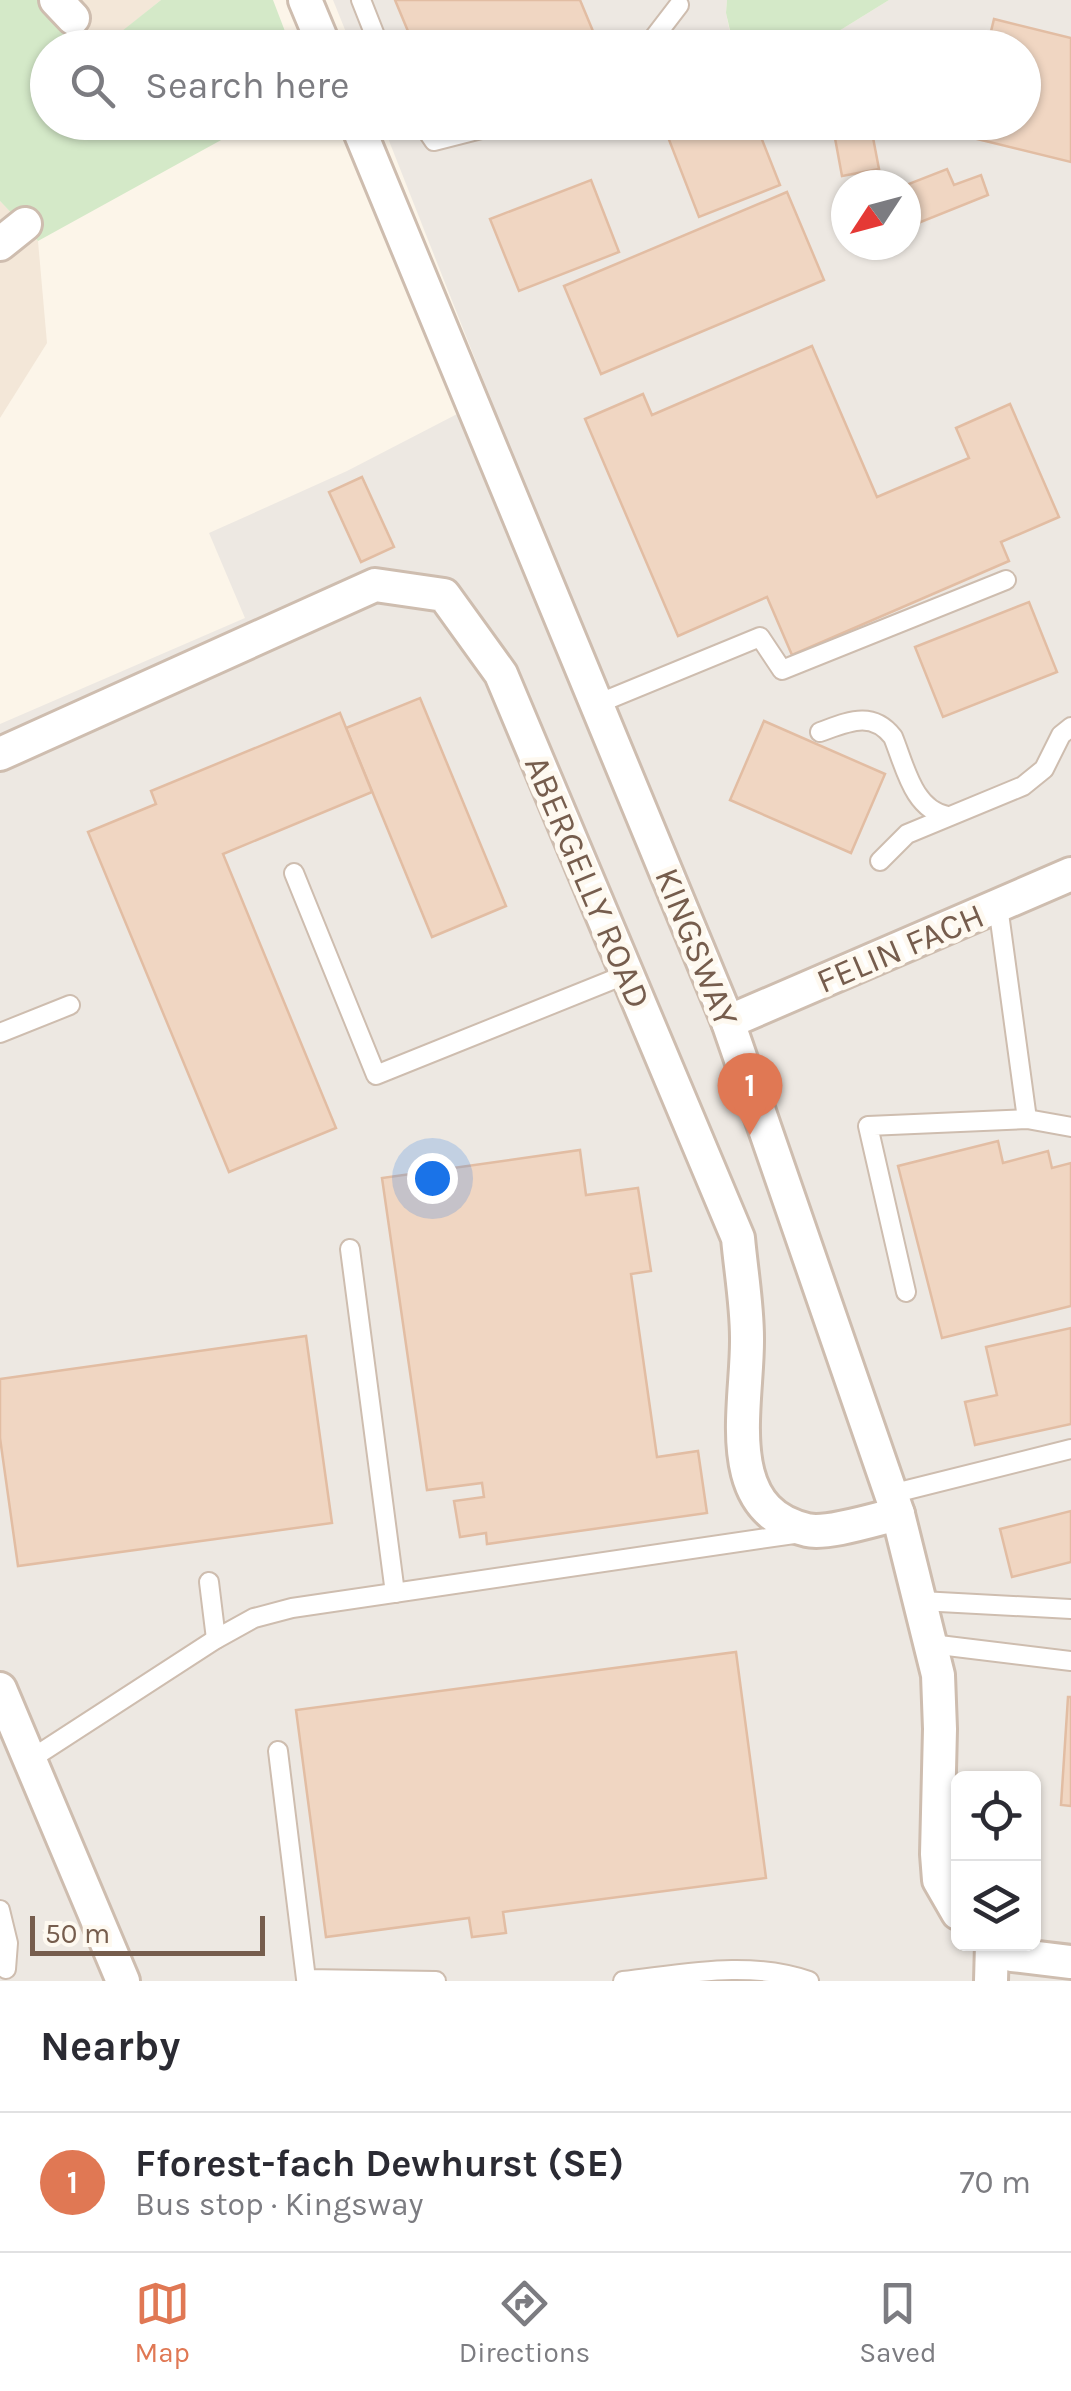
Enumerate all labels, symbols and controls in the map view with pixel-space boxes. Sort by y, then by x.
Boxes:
search box [30,30,1041,140]
icon: search [65,58,120,113]
text: Search here [145,63,349,108]
north arrow [831,170,921,260]
street label: ABERGELLY ROAD [516,750,659,1015]
street label: KINGSWAY [646,862,747,1032]
street label: FELIN FACH [810,895,990,1002]
pin: 1 [718,1052,782,1135]
your location [407,1153,458,1204]
map controls [951,1771,1041,1951]
button: locate [951,1771,1041,1861]
button: layers [951,1861,1041,1951]
scale bar [30,1911,265,1956]
text: 50 m [45,1917,110,1950]
text: Nearby [40,2021,180,2071]
text: Fforest-fach Dewhurst (SE) [135,2141,624,2186]
text: 1 [67,2164,78,2201]
text: 70 m [959,2164,1031,2201]
text: Bus stop · Kingsway [135,2186,424,2223]
tab: Map [134,2276,190,2369]
tab: Directions [459,2276,590,2369]
tab: Saved [859,2276,937,2369]

